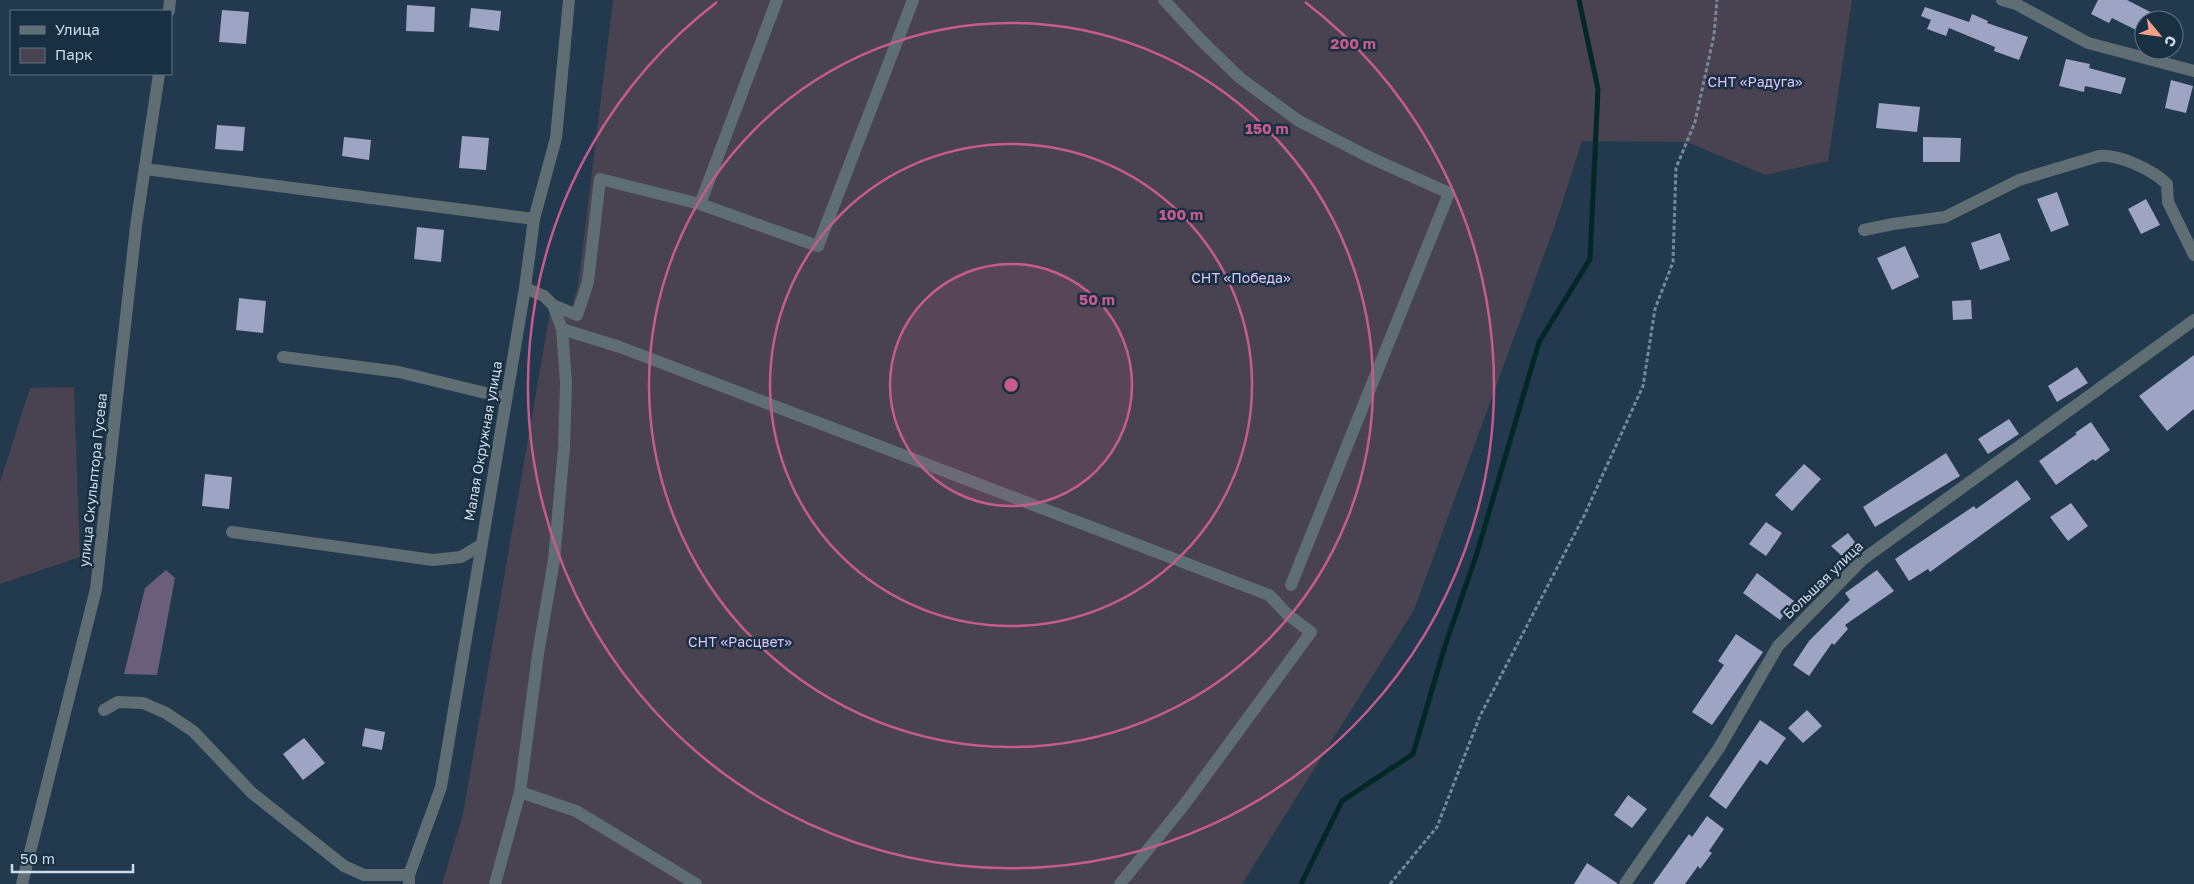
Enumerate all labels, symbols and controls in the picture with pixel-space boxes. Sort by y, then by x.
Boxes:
legend [10,10,172,75]
north arrow [2134,10,2184,60]
text: Улица [55,20,100,38]
text: С [2161,33,2181,50]
text: 200 m [1330,34,1376,52]
text: Парк [55,45,93,63]
park label: СНТ «Радуга» [1707,73,1803,90]
text: 150 m [1245,119,1289,137]
text: 100 m [1159,205,1203,223]
park label: СНТ «Победа» [1191,269,1291,286]
text: 50 m [1079,290,1115,308]
street label: Малая Окружная улица [460,359,505,522]
centre of rings [1002,376,1020,394]
street label: улица Скульптора Гусева [75,392,110,568]
street label: Большая улица [1779,537,1866,622]
park label: СНТ «Расцвет» [688,633,792,650]
scale bar [12,842,134,874]
text: 50 m [20,849,55,867]

